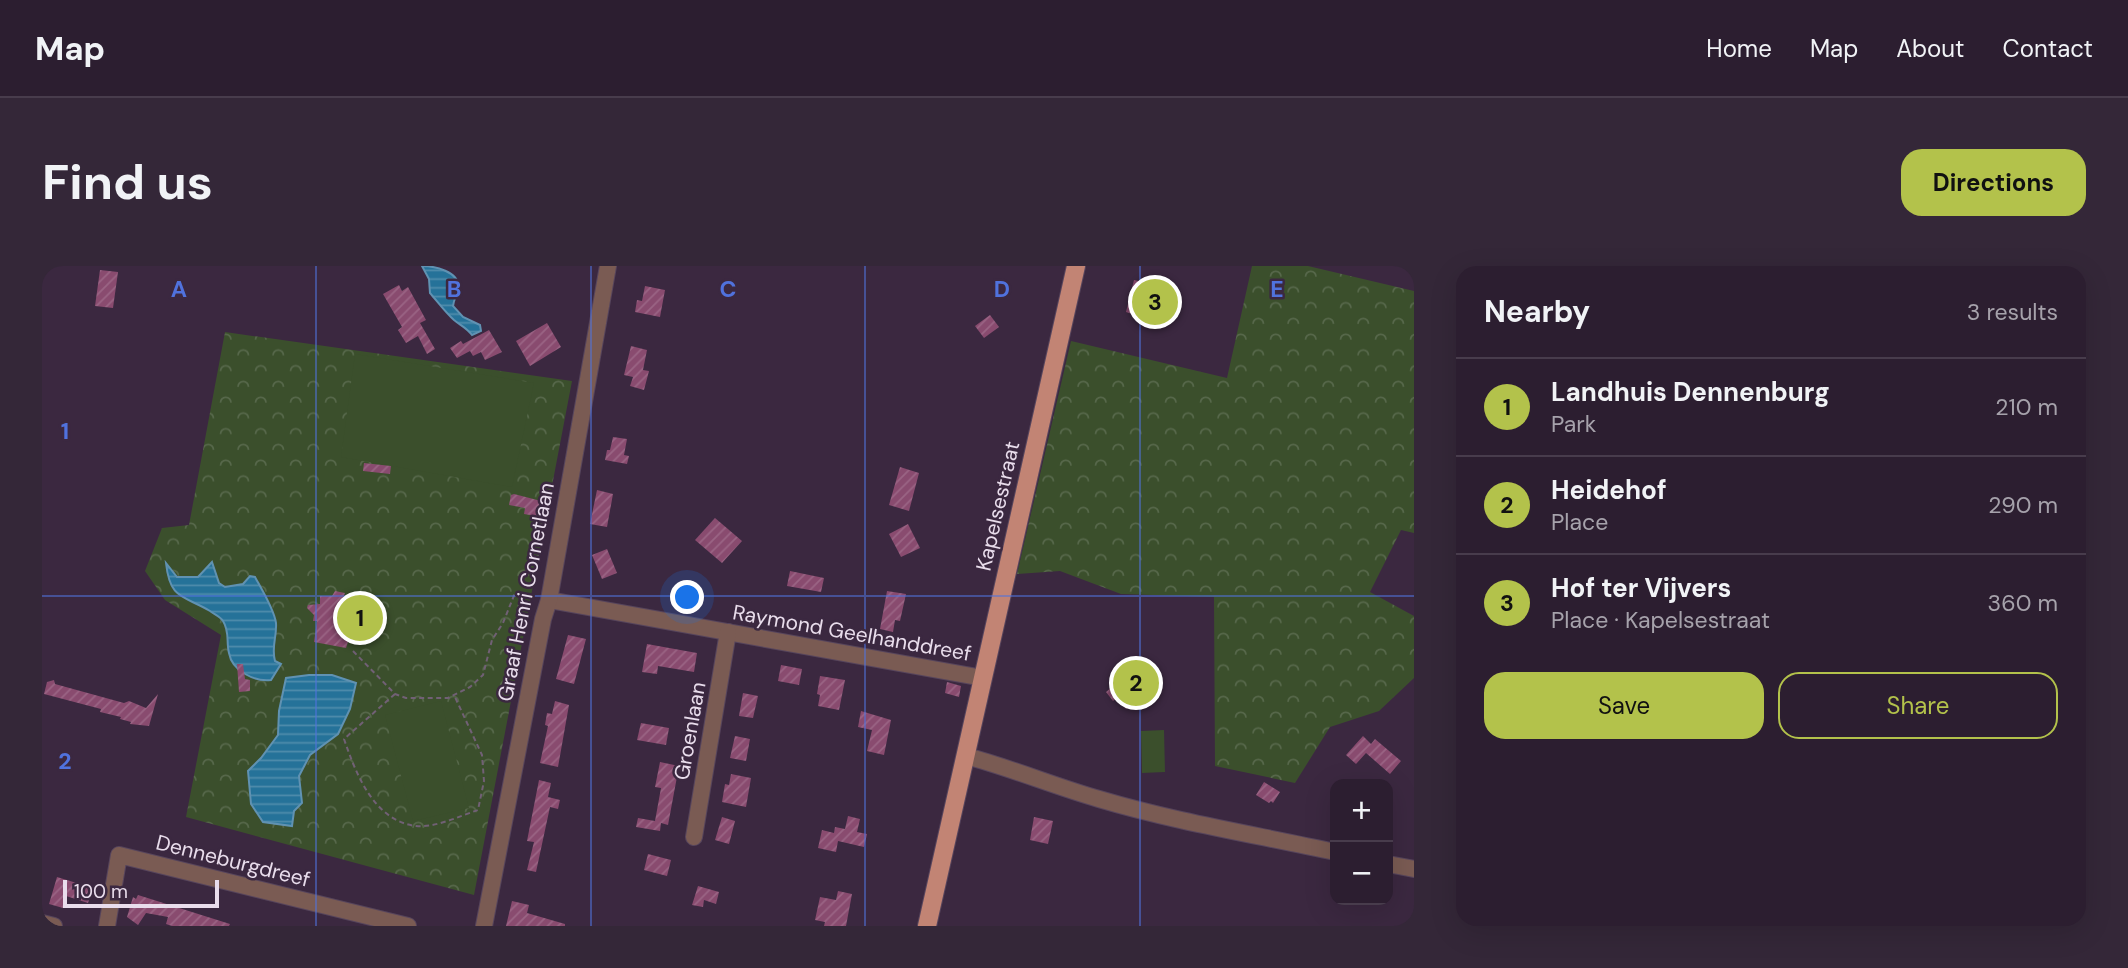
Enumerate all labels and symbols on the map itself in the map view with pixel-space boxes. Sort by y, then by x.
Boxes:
text: A [171,274,187,304]
text: B [447,274,461,304]
text: C [720,274,736,304]
text: D [994,274,1010,304]
text: E [1270,274,1284,304]
pin: 3 [1132,276,1178,328]
text: 1 [61,416,69,446]
street label: Kapelsestraat [969,438,1027,574]
street label: Graaf Henri Cornetlaan [491,480,561,704]
your location [670,580,704,614]
pin: 1 [337,592,383,644]
street label: Raymond Geelhanddreef [731,598,973,668]
pin: 2 [1113,657,1159,709]
street label: Groenlaan [668,680,712,782]
text: 2 [58,746,72,776]
street label: Denneburgdreef [153,828,313,894]
scale bar [63,877,219,909]

